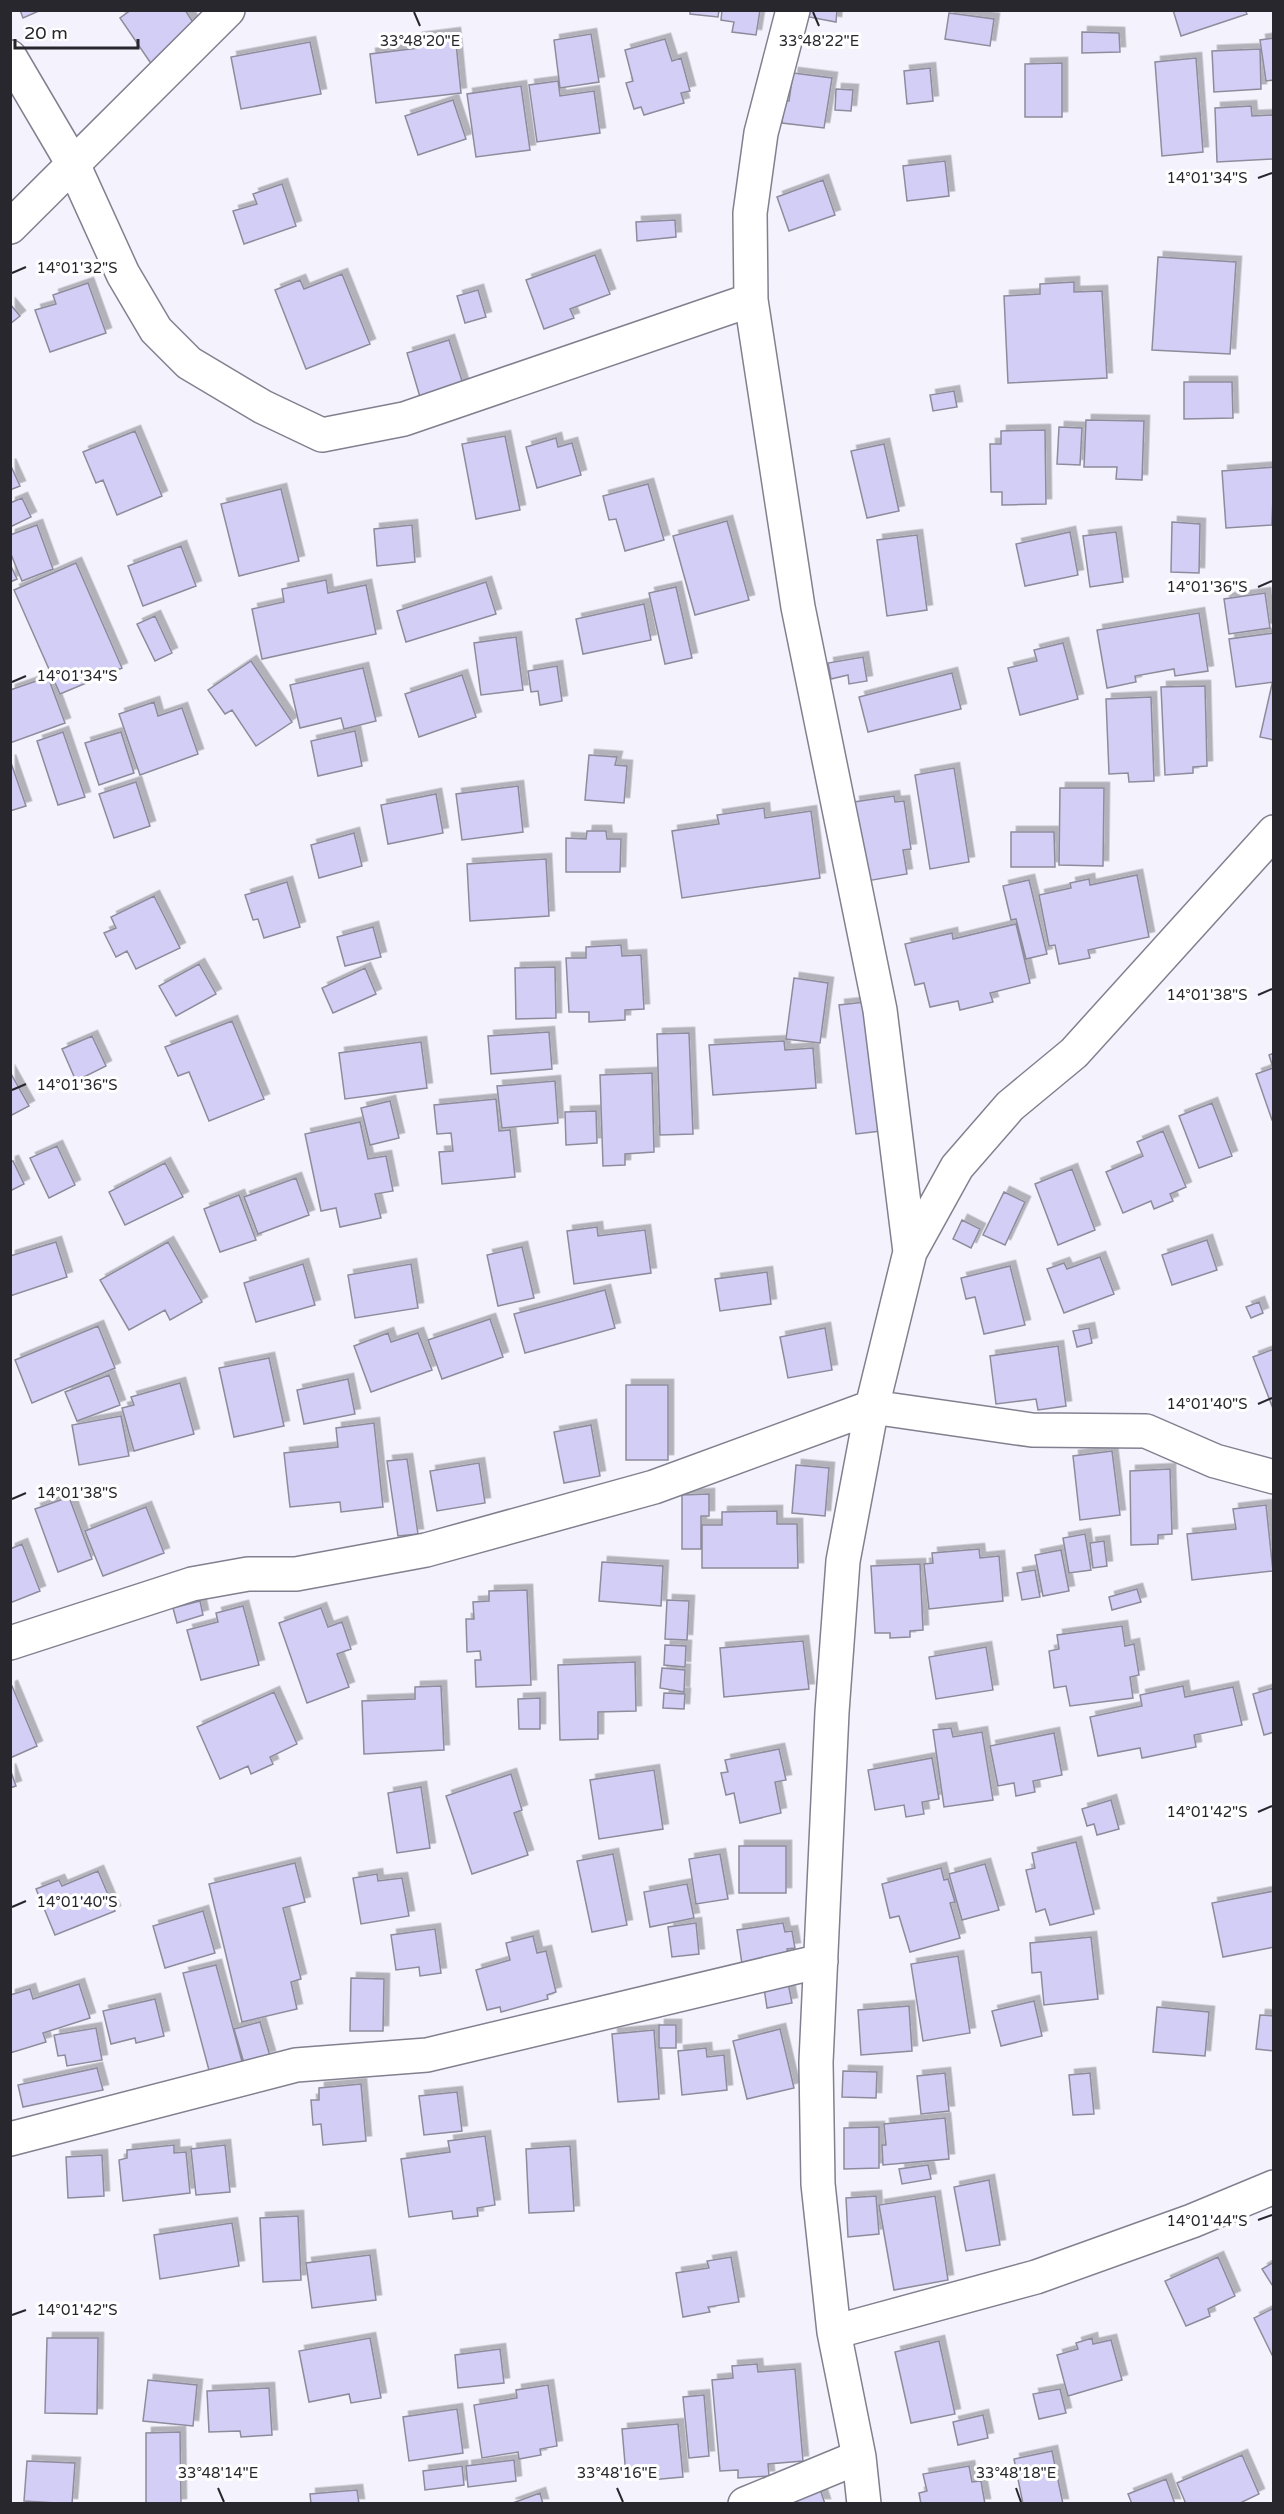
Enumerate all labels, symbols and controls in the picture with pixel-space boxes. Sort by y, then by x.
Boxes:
scale bar [15,12,138,50]
text: 20 m [24,22,68,44]
text: 33°48'20"E [380,32,460,50]
text: 33°48'22"E [779,32,859,50]
text: 14°01'34"S [1167,169,1247,187]
text: 14°01'32"S [37,259,117,277]
text: 14°01'36"S [1167,578,1247,596]
text: 14°01'34"S [37,667,117,685]
text: 14°01'38"S [1167,986,1247,1004]
text: 14°01'36"S [37,1076,117,1094]
text: 14°01'40"S [1167,1395,1247,1413]
text: 14°01'38"S [37,1484,117,1502]
text: 14°01'42"S [1167,1803,1247,1821]
text: 14°01'40"S [37,1893,117,1911]
text: 14°01'44"S [1167,2212,1247,2230]
text: 14°01'42"S [37,2301,117,2319]
text: 33°48'14"E [178,2464,258,2482]
text: 33°48'16"E [577,2464,657,2482]
text: 33°48'18"E [976,2464,1056,2482]

